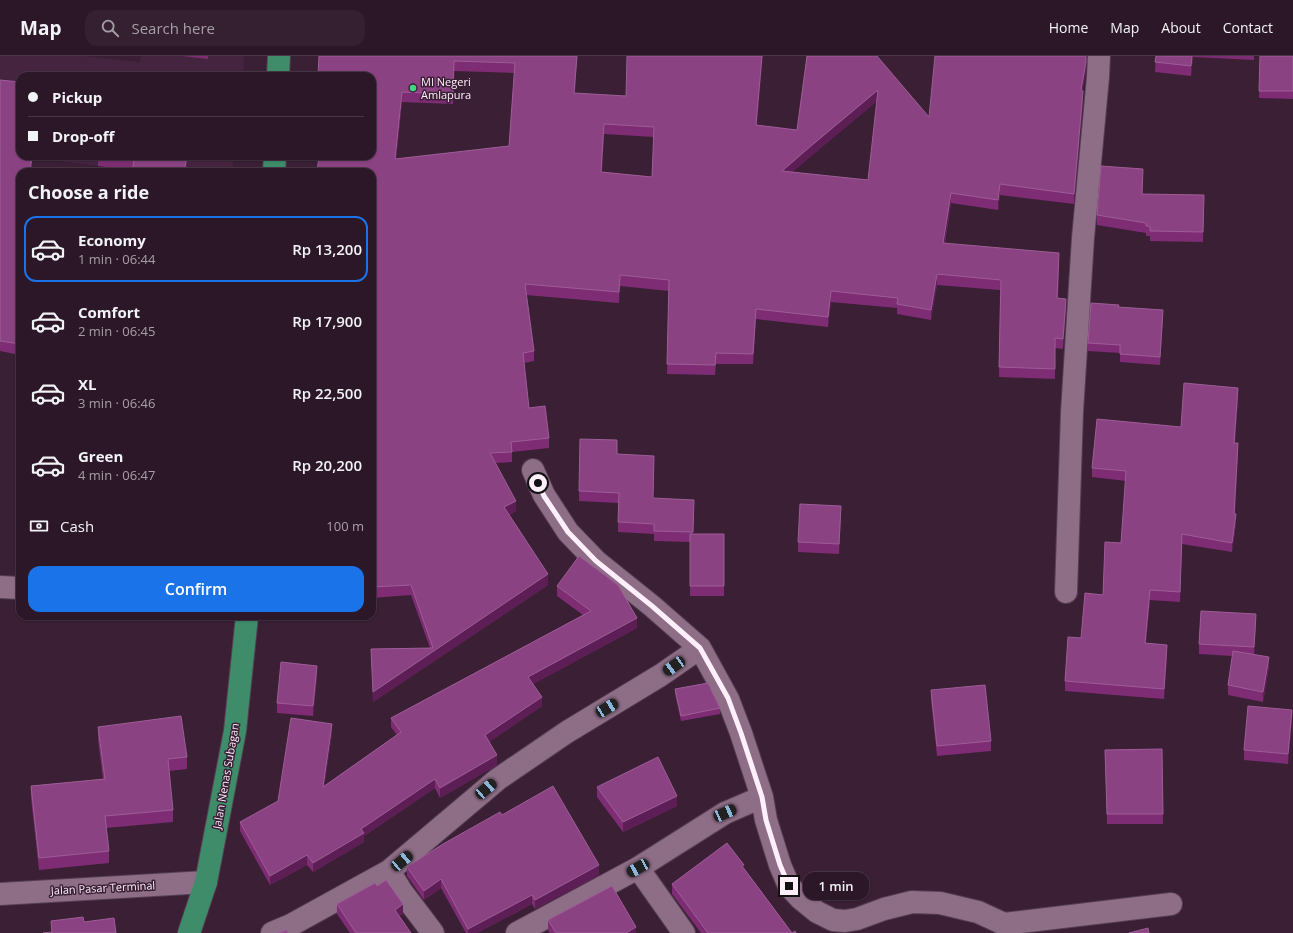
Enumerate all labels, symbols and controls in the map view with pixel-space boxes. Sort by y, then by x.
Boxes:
search box [85,10,365,46]
text: Map [20,15,61,41]
icon: search [99,17,121,39]
text: Search here [131,18,215,38]
text: Home [1049,18,1088,37]
text: Map [1110,18,1139,37]
text: About [1161,18,1201,37]
text: Contact [1223,18,1273,37]
place label: MI Negeri Amlapura [421,74,471,102]
marker: MI Negeri Amlapura [408,83,418,93]
text: Pickup [52,87,102,107]
text: Drop-off [52,126,114,146]
text: Choose a ride [28,180,149,204]
text: Economy [78,230,146,250]
icon: car [30,231,66,267]
text: Rp 13,200 [292,239,362,259]
text: 1 min · 06:44 [78,250,155,268]
text: Comfort [78,302,140,322]
icon: car [30,303,66,339]
text: Rp 17,900 [292,311,362,331]
text: 2 min · 06:45 [78,322,155,340]
text: XL [78,374,96,394]
icon: car [30,375,66,411]
text: Rp 22,500 [292,383,362,403]
text: 3 min · 06:46 [78,394,155,412]
text: Green [78,446,123,466]
icon: car [30,447,66,483]
text: Rp 20,200 [292,455,362,475]
text: 4 min · 06:47 [78,466,155,484]
route start [529,474,547,492]
icon: cash [28,515,50,537]
text: Cash [60,516,94,536]
text: 100 m [326,517,364,535]
button: Confirm [28,566,364,612]
car [661,654,687,678]
car [594,697,620,719]
street label: Jalan Nenas Subagan [209,722,242,831]
car [473,777,499,801]
car [712,803,738,823]
car [389,849,415,873]
car [625,857,651,879]
callout: 1 min [803,872,869,900]
street label: Jalan Pasar Terminal [49,877,155,898]
route end [780,877,798,895]
text: 1 min [818,877,854,895]

